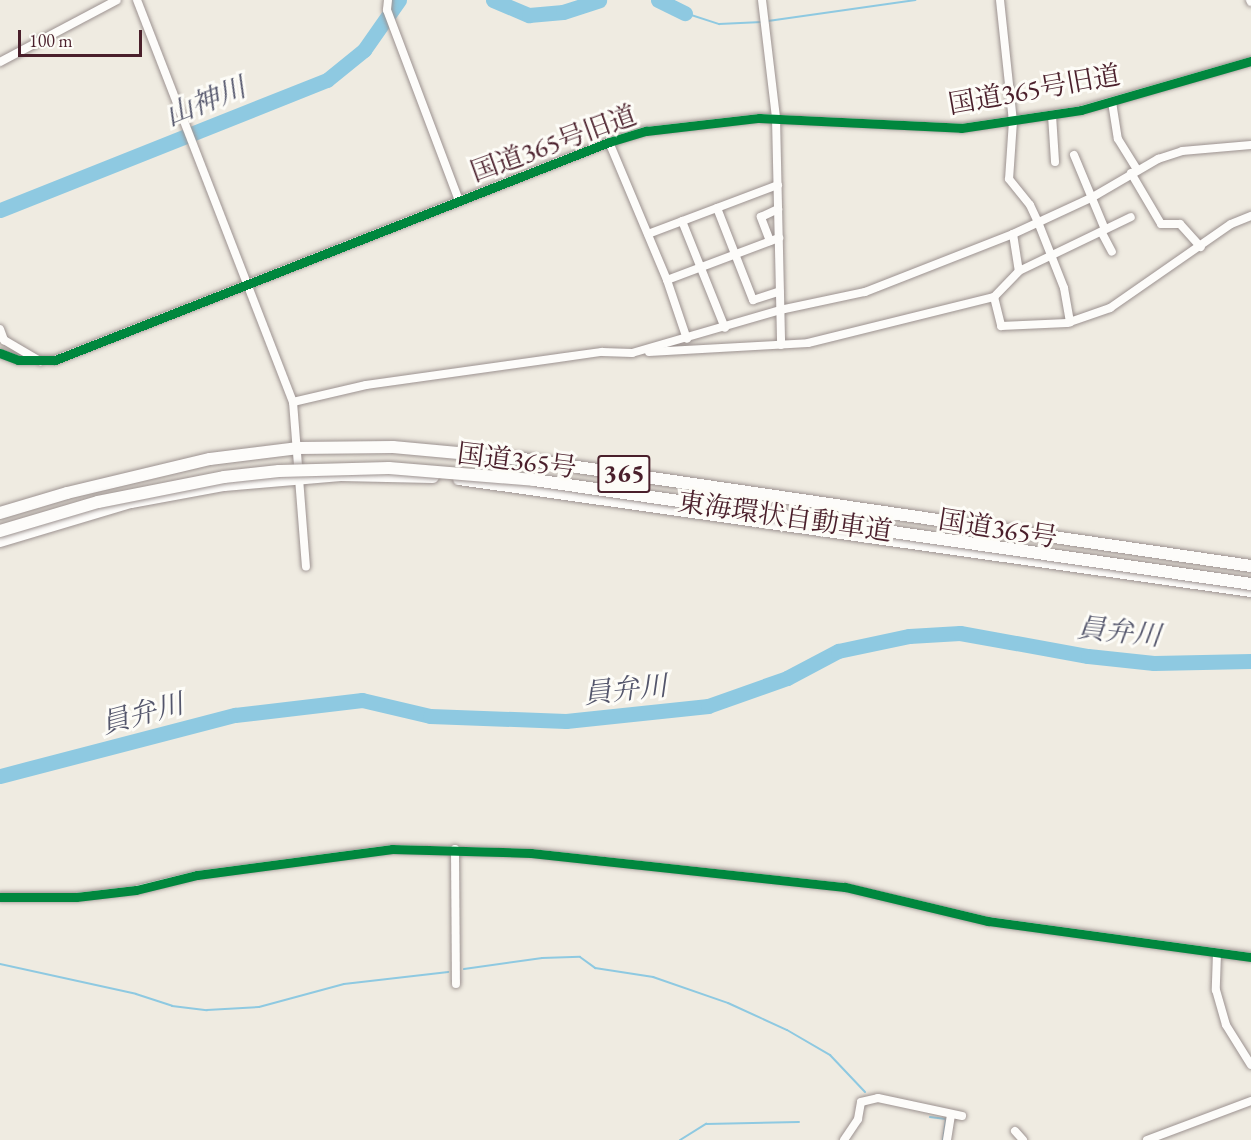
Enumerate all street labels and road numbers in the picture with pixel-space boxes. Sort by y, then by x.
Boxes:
street label: 国道365号旧道 [946,58,1122,120]
street label: 国道365号旧道 [466,98,640,188]
street label: 国道365号 [456,437,578,483]
road number: 365 [597,451,651,497]
street label: 東海環状自動車道 [676,485,894,547]
street label: 国道365号 [936,503,1060,553]

